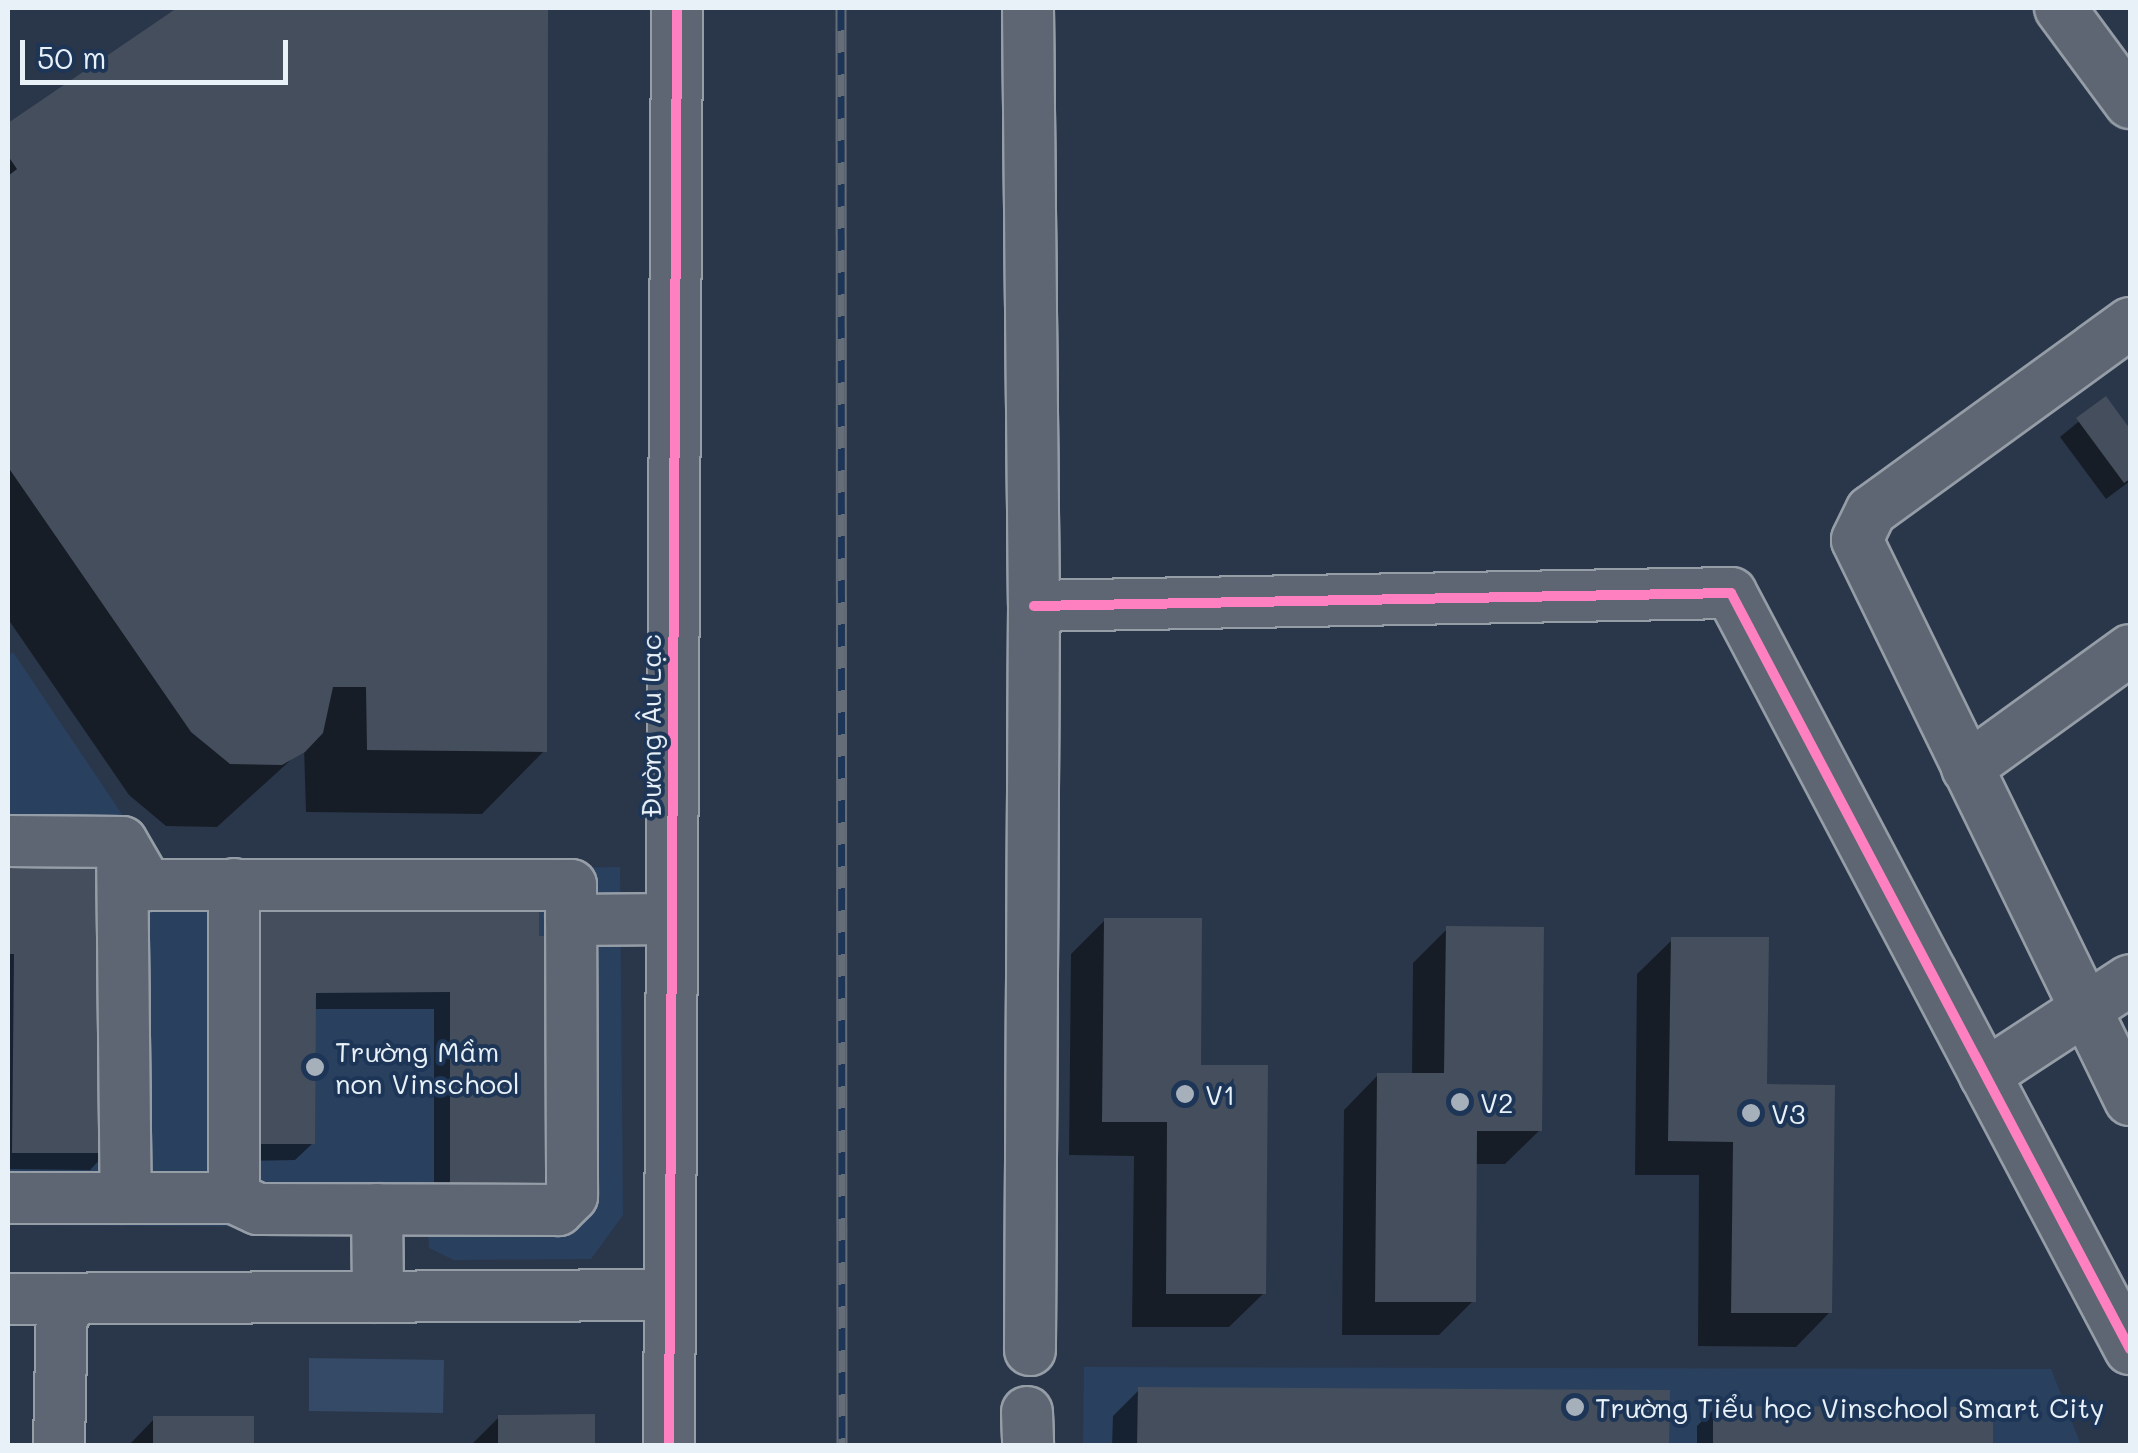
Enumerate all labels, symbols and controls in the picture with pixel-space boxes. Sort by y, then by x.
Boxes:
scale bar [25,20,292,82]
text: 50 m [37,37,107,77]
street label: Đường Âu Lạc [633,634,667,818]
place label: Trường Mầm non Vinschool [335,1034,520,1100]
marker: Trường Mầm non Vinschool [304,1056,326,1078]
place label: V1 [1205,1077,1236,1111]
marker: V1 [1174,1083,1196,1105]
place label: V2 [1480,1085,1514,1119]
marker: V2 [1449,1091,1471,1113]
place label: V3 [1771,1096,1805,1130]
marker: V3 [1740,1102,1762,1124]
place label: Trường Tiểu học Vinschool Smart City [1595,1390,2104,1424]
marker: Trường Tiểu học Vinschool Smart City [1564,1396,1586,1418]

